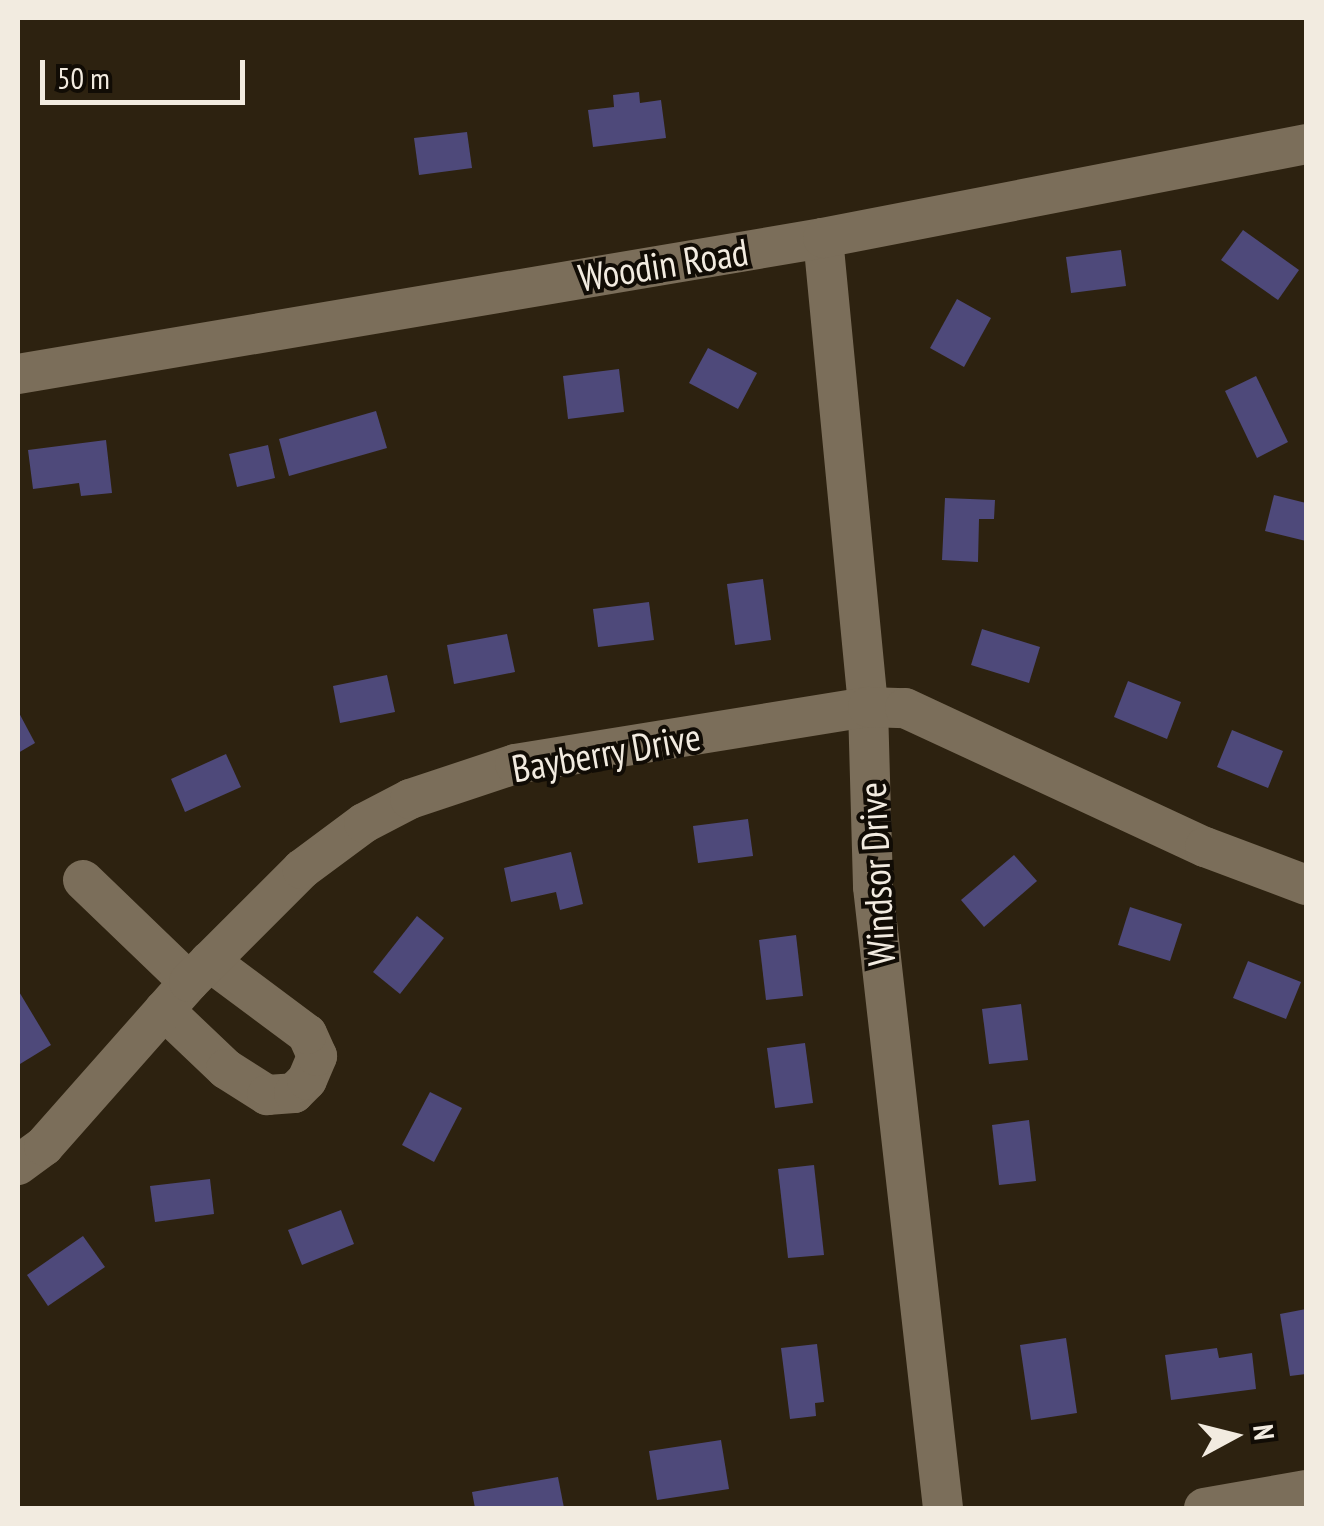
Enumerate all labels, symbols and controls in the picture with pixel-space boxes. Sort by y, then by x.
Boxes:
scale bar [45,40,250,102]
text: 50 m [57,58,110,97]
street label: Woodin Road [575,228,751,300]
street label: Bayberry Drive [508,713,704,791]
street label: Windsor Drive [848,781,904,967]
north arrow [1184,1386,1284,1486]
text: N [1245,1423,1284,1442]

